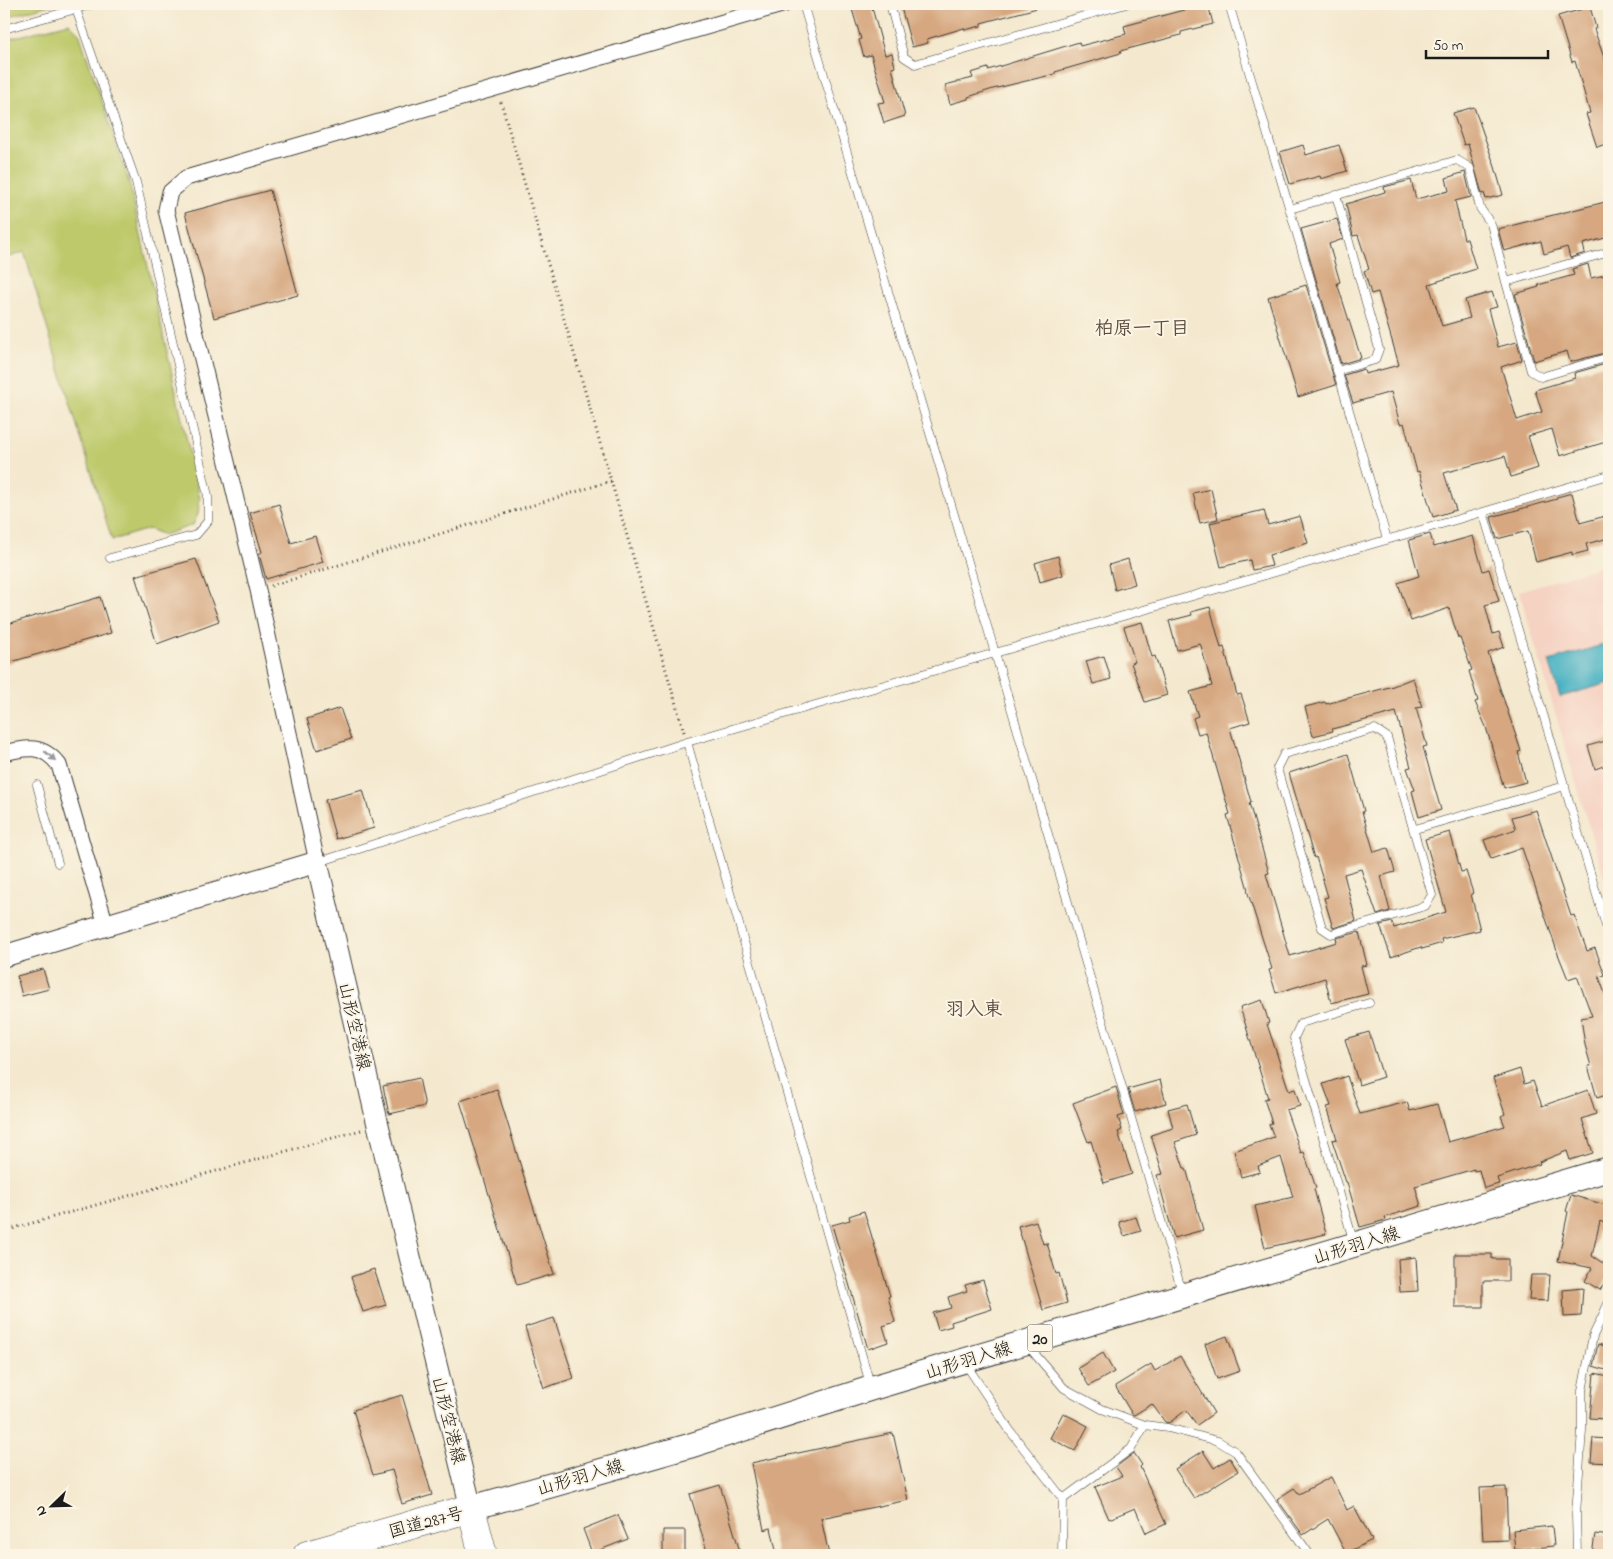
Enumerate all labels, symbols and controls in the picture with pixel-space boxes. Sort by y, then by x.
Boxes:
scale bar [1426,28,1548,60]
text: 50 m [1433,35,1464,57]
district label: 柏原一丁目 [1094,316,1190,343]
one-way arrow [43,751,56,762]
street label: 山形空港線 [330,980,376,1073]
district label: 羽入東 [945,997,1003,1024]
street label: 山形羽入線 [1310,1221,1403,1273]
road number: 20 [1028,1325,1052,1352]
street label: 山形羽入線 [922,1336,1015,1388]
street label: 山形空港線 [424,1374,471,1467]
street label: 山形羽入線 [534,1454,627,1504]
north arrow [28,1482,78,1532]
street label: 国道287号 [386,1501,467,1546]
text: N [30,1502,53,1519]

